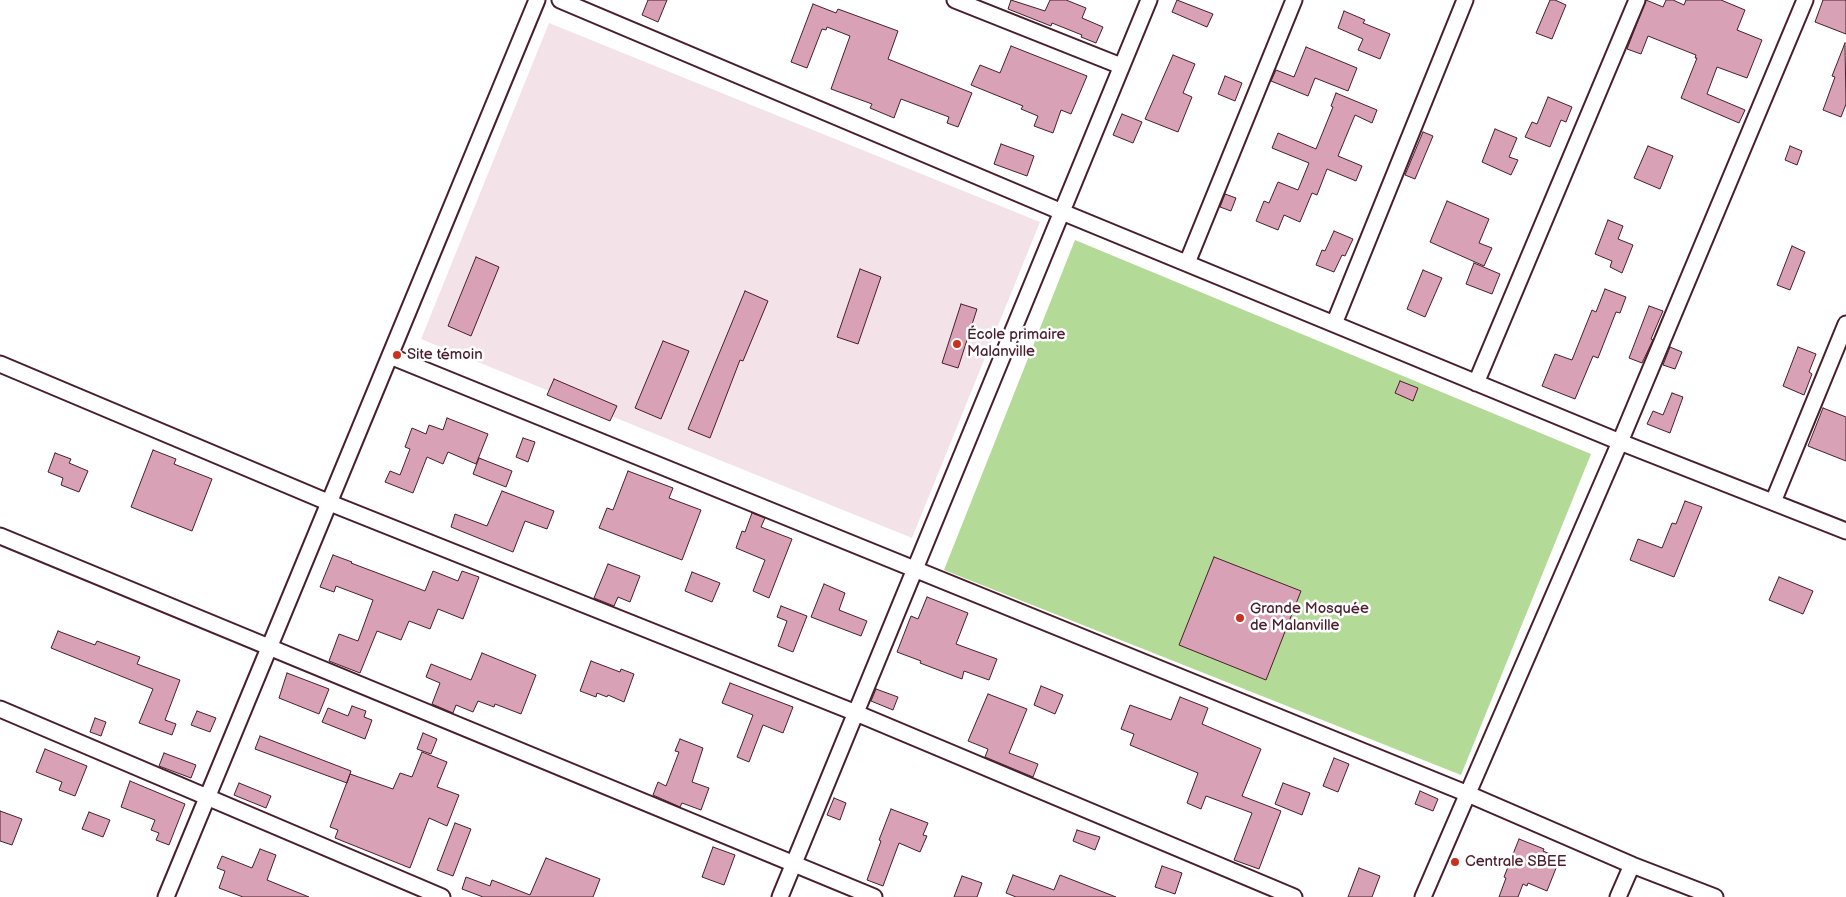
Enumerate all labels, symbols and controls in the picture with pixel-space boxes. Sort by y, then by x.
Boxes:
place label: École primaire Malanville [967,326,1065,361]
marker: École primaire Malanville [951,338,963,350]
place label: Site témoin [407,346,483,364]
marker: Site témoin [391,349,403,361]
place label: Grande Mosquée de Malanville [1250,600,1369,635]
marker: Grande Mosquée de Malanville [1234,612,1246,624]
place label: Centrale SBEE [1465,853,1567,871]
marker: Centrale SBEE [1449,856,1461,868]

